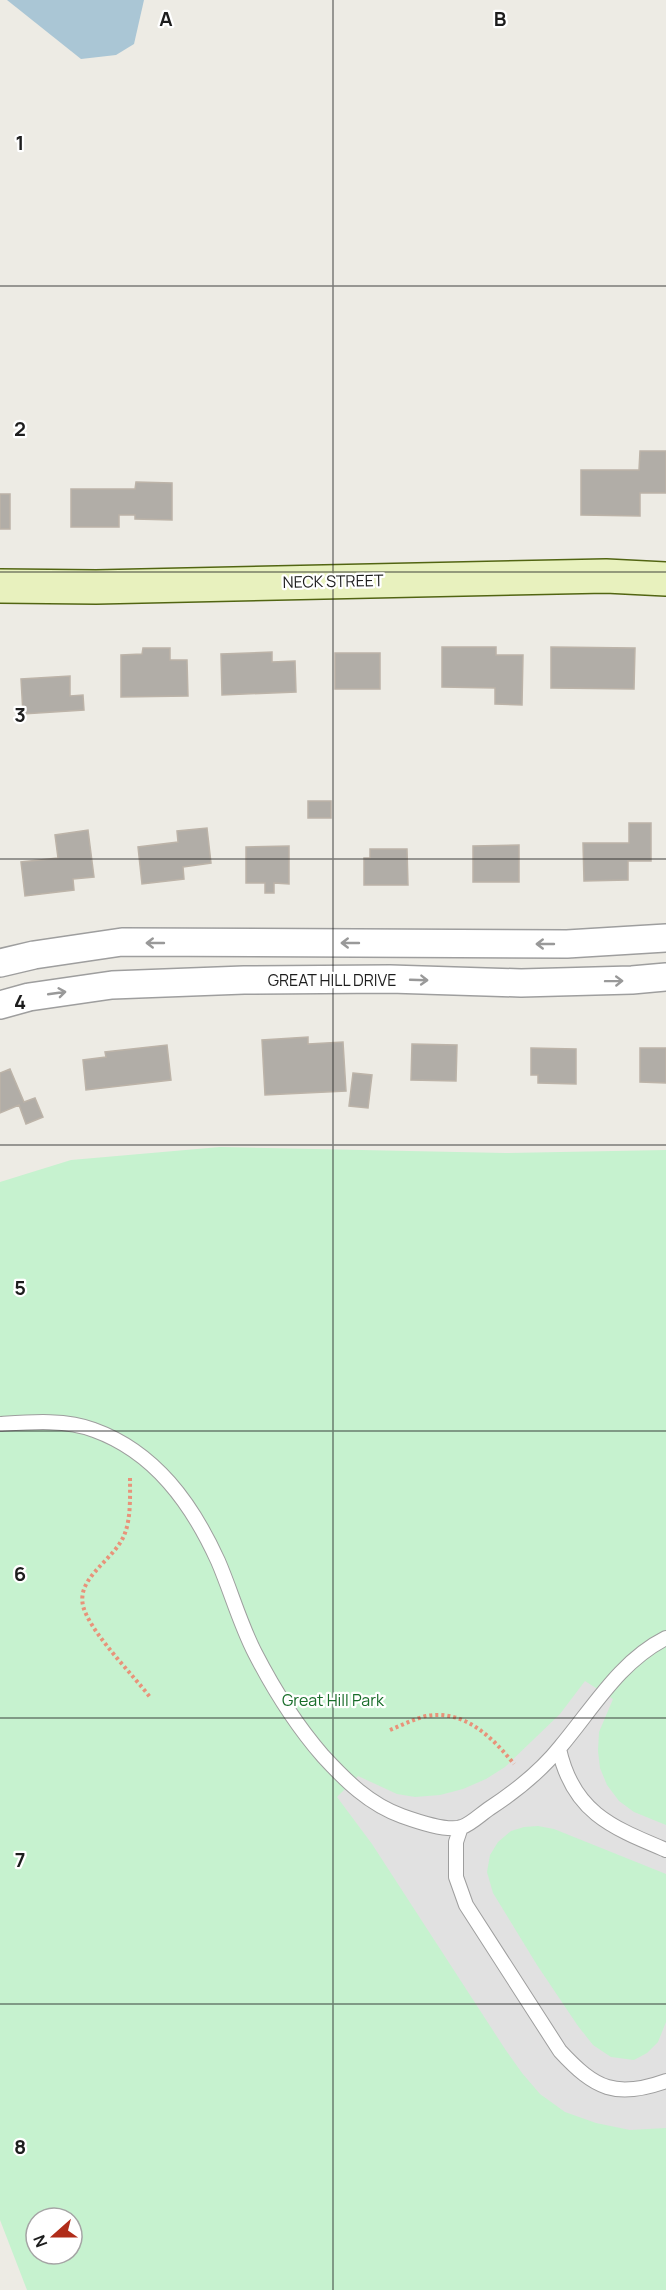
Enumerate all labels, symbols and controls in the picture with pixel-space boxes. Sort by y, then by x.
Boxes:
text: A [159,5,173,32]
text: B [494,5,507,32]
text: 1 [16,129,24,156]
text: 2 [14,415,26,442]
street label: NECK STREET [282,569,384,593]
text: 3 [14,701,26,728]
one-way arrow [145,937,165,948]
one-way arrow [340,937,360,949]
one-way arrow [535,938,555,950]
street label: GREAT HILL DRIVE [268,969,396,991]
one-way arrow [409,974,429,985]
one-way arrow [604,975,624,987]
one-way arrow [47,987,66,998]
text: 4 [14,988,26,1015]
text: 5 [14,1274,26,1301]
text: 6 [14,1560,26,1587]
park label: Great Hill Park [282,1689,385,1711]
text: 7 [15,1846,25,1873]
text: 8 [14,2133,26,2160]
north arrow [24,2206,84,2266]
text: N [28,2232,52,2251]

